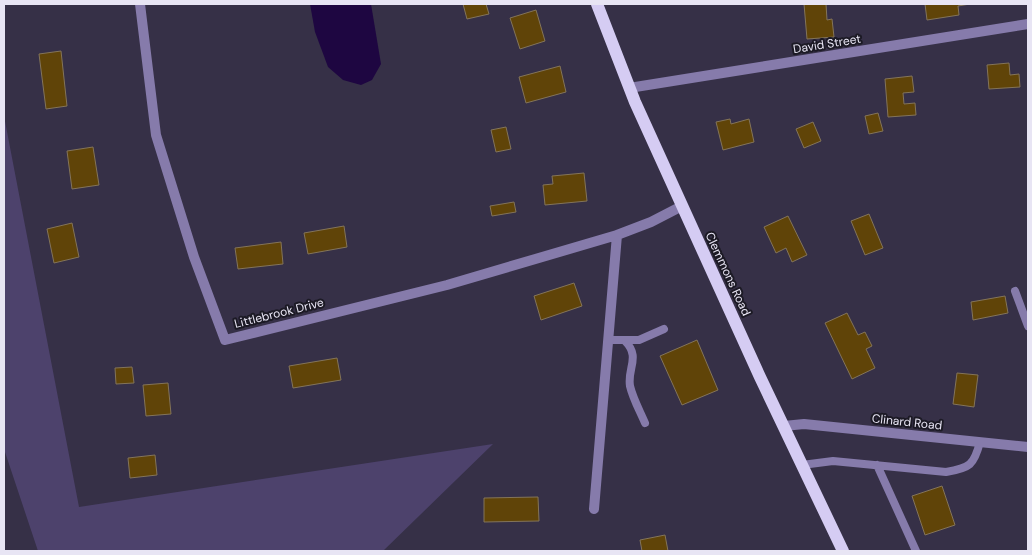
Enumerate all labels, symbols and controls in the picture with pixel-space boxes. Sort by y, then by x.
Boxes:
street label: David Street [792,31,862,57]
street label: Clemmons Road [702,230,754,318]
street label: Littlebrook Drive [233,294,326,332]
street label: Clinard Road [871,410,943,434]

